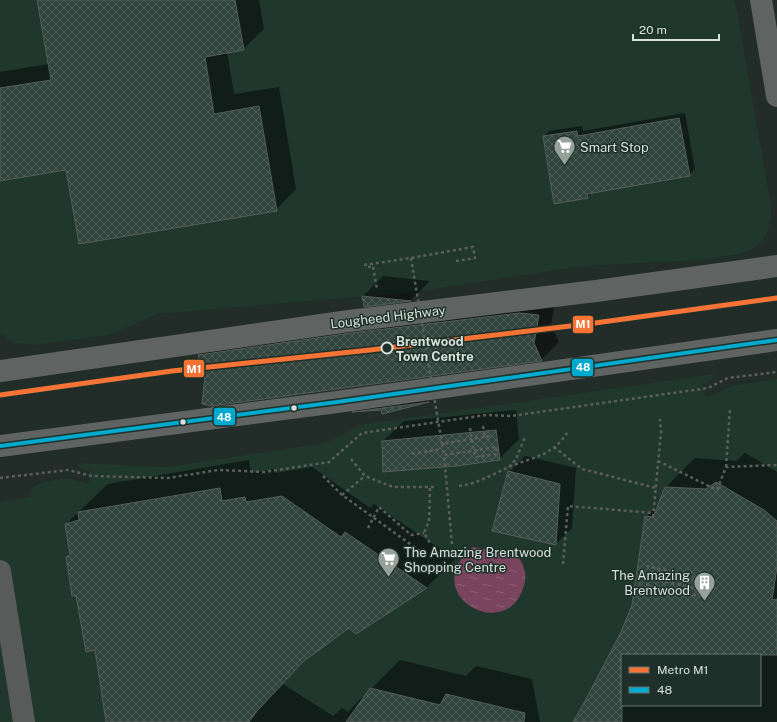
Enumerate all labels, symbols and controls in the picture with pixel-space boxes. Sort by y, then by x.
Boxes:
scale bar [633,16,719,42]
text: 20 m [639,23,667,37]
supermarket icon: Smart Stop [552,134,578,167]
place label: Smart Stop [580,140,649,155]
street label: Lougheed Highway [330,302,446,331]
line badge: M1 [572,315,594,334]
text: M1 [576,318,590,330]
place label: Brentwood Town Centre [396,334,474,364]
marker: Brentwood Town Centre [380,341,394,355]
line badge: 48 [571,358,594,377]
line badge: M1 [183,359,205,378]
text: 48 [576,361,590,373]
text: M1 [187,363,201,375]
unlabelled marker [289,403,299,413]
line badge: 48 [213,407,236,426]
text: 48 [217,411,231,423]
unlabelled marker [178,417,188,427]
place label: The Amazing Brentwood Shopping Centre [404,545,551,575]
supermarket icon: The Amazing Brentwood Shopping Centre [375,546,401,579]
place label: The Amazing Brentwood [612,568,690,598]
building icon: The Amazing Brentwood [692,569,718,602]
legend [621,654,761,706]
text: Metro M1 [657,663,708,677]
text: 48 [657,683,673,697]

